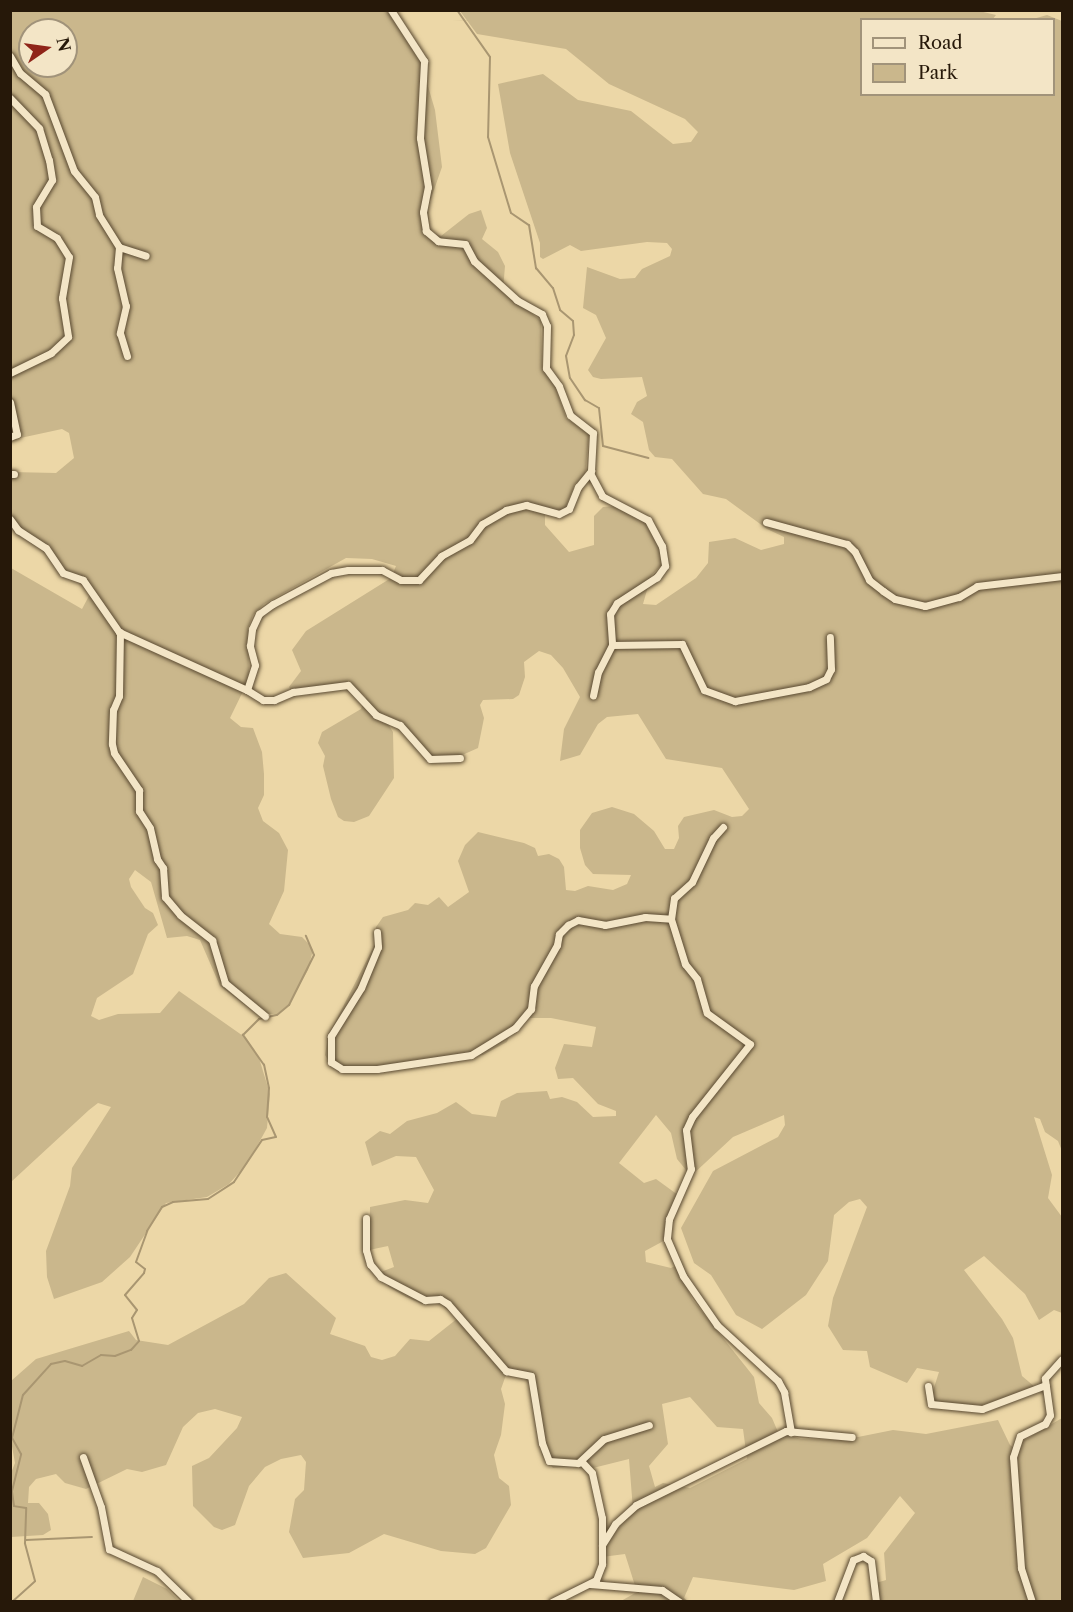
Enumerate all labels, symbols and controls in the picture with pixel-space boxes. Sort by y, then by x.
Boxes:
north arrow [18,18,78,78]
legend [860,18,1055,96]
text: Road [918,32,963,54]
text: N [52,35,75,53]
text: Park [918,62,957,84]

